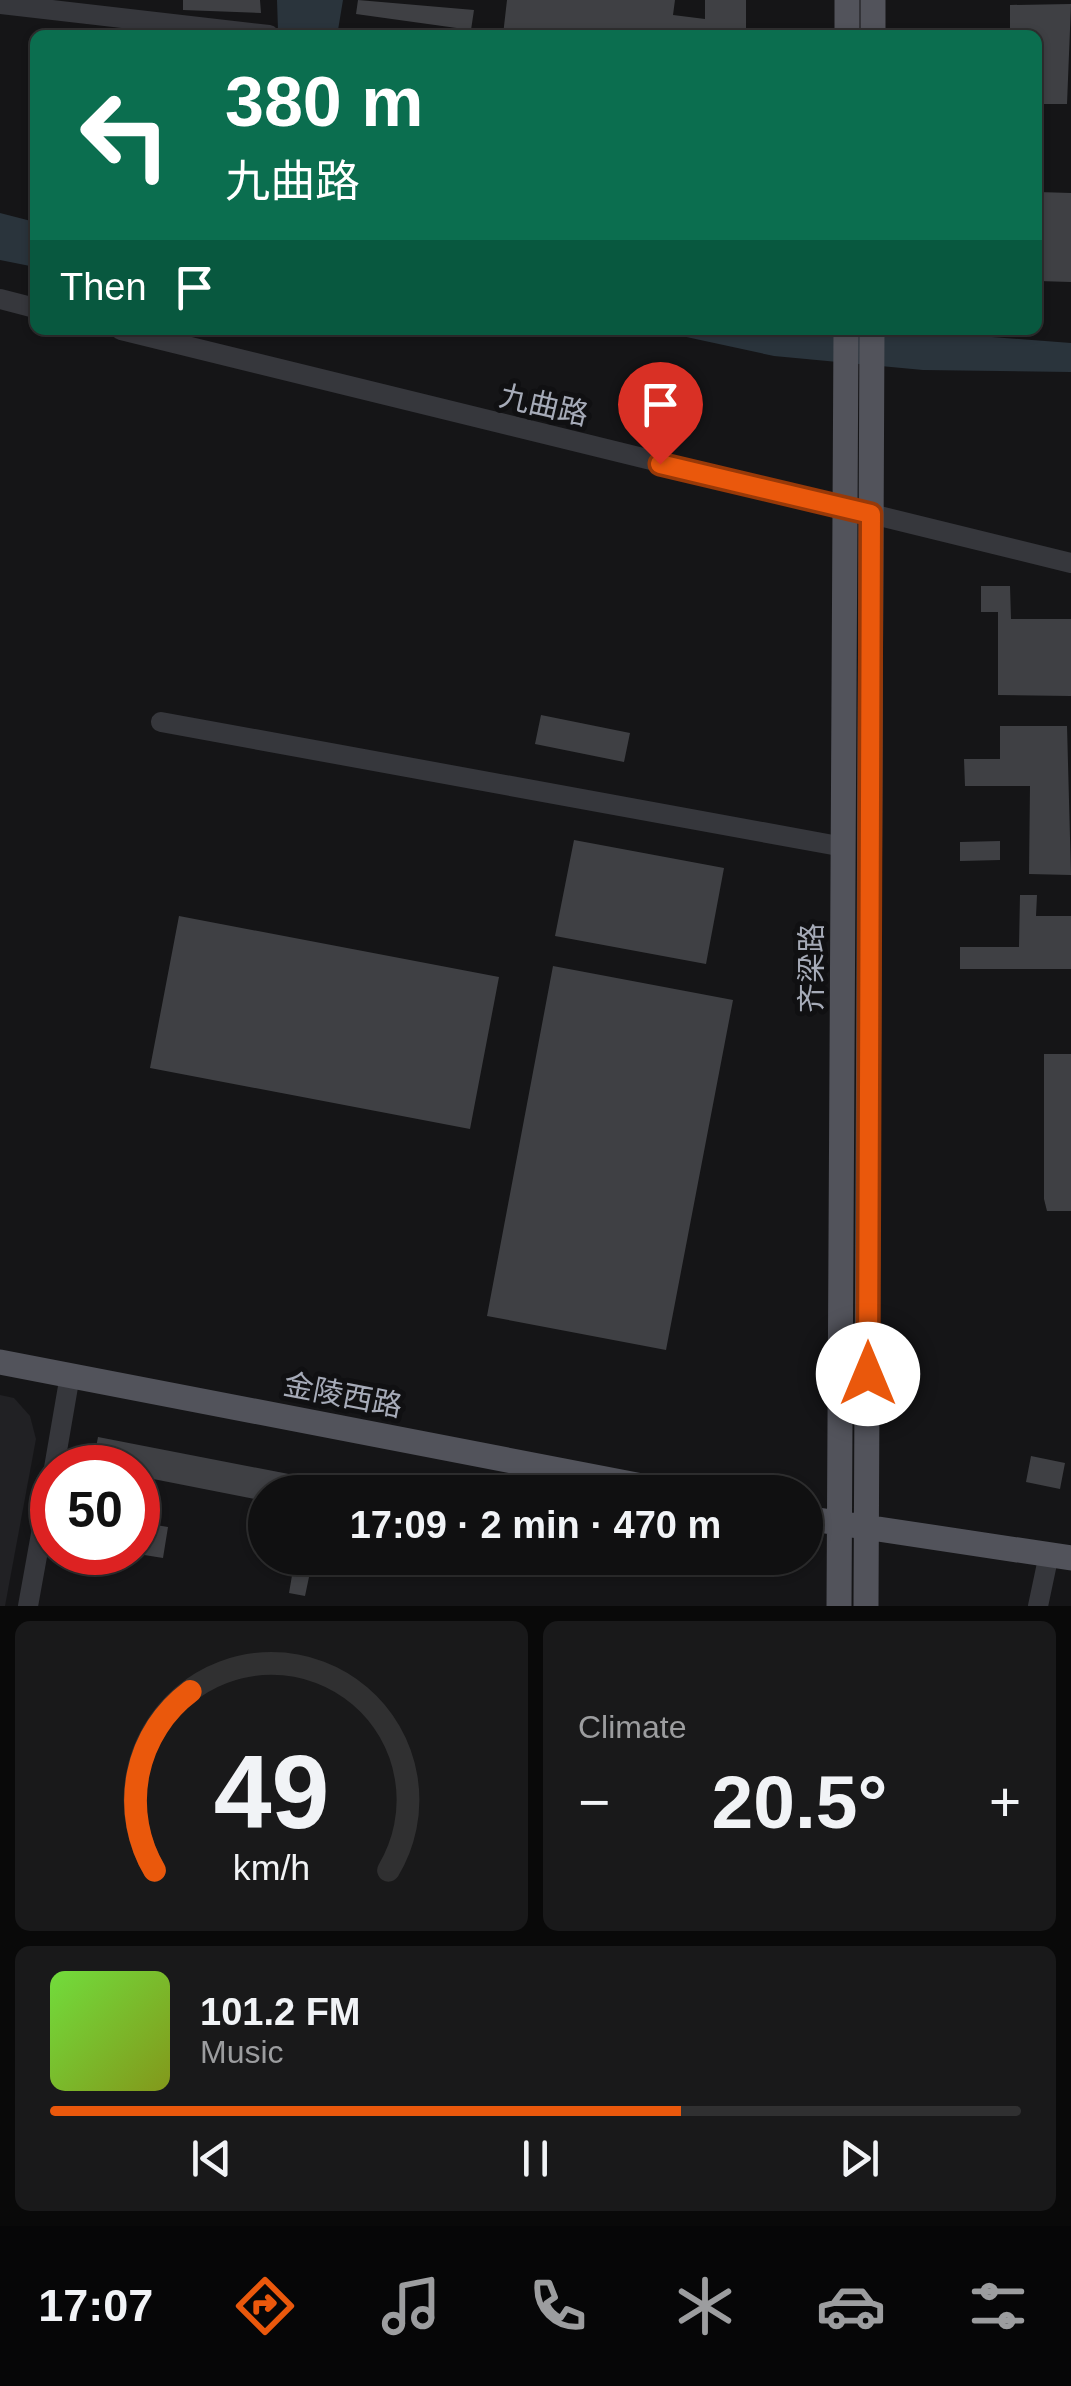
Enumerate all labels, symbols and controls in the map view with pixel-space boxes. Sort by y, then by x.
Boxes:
text: 380 m [225,63,423,141]
icon: left [60,70,190,200]
text: 九曲路 [225,156,360,207]
icon: arrive [167,260,222,315]
text: Then [60,266,147,308]
pin [618,362,703,465]
icon: arrive [633,377,688,432]
street label: 九曲路 [496,379,592,431]
street label: 齐梁路 [795,923,828,1013]
position arrow [816,1322,920,1426]
street label: 金陵西路 [281,1367,405,1423]
speed limit sign: 50 [30,1445,160,1575]
text: 17:09 · 2 min · 470 m [350,1504,721,1546]
text: Climate [578,1709,686,1745]
text: 49 [214,1734,329,1850]
text: 20.5° [712,1760,887,1844]
text: − [578,1771,610,1833]
text: + [989,1771,1021,1833]
text: km/h [233,1848,310,1888]
text: 101.2 FM [200,1991,361,2033]
text: Music [200,2034,284,2070]
icon: previous [184,2131,239,2186]
icon: pause [508,2131,563,2186]
icon: next [832,2131,887,2186]
icon: directions [230,2271,300,2341]
icon: music [376,2271,446,2341]
icon: phone [523,2271,593,2341]
icon: climate [670,2271,740,2341]
icon: car [816,2271,886,2341]
icon: filters [963,2271,1033,2341]
text: 17:07 [38,2280,153,2331]

